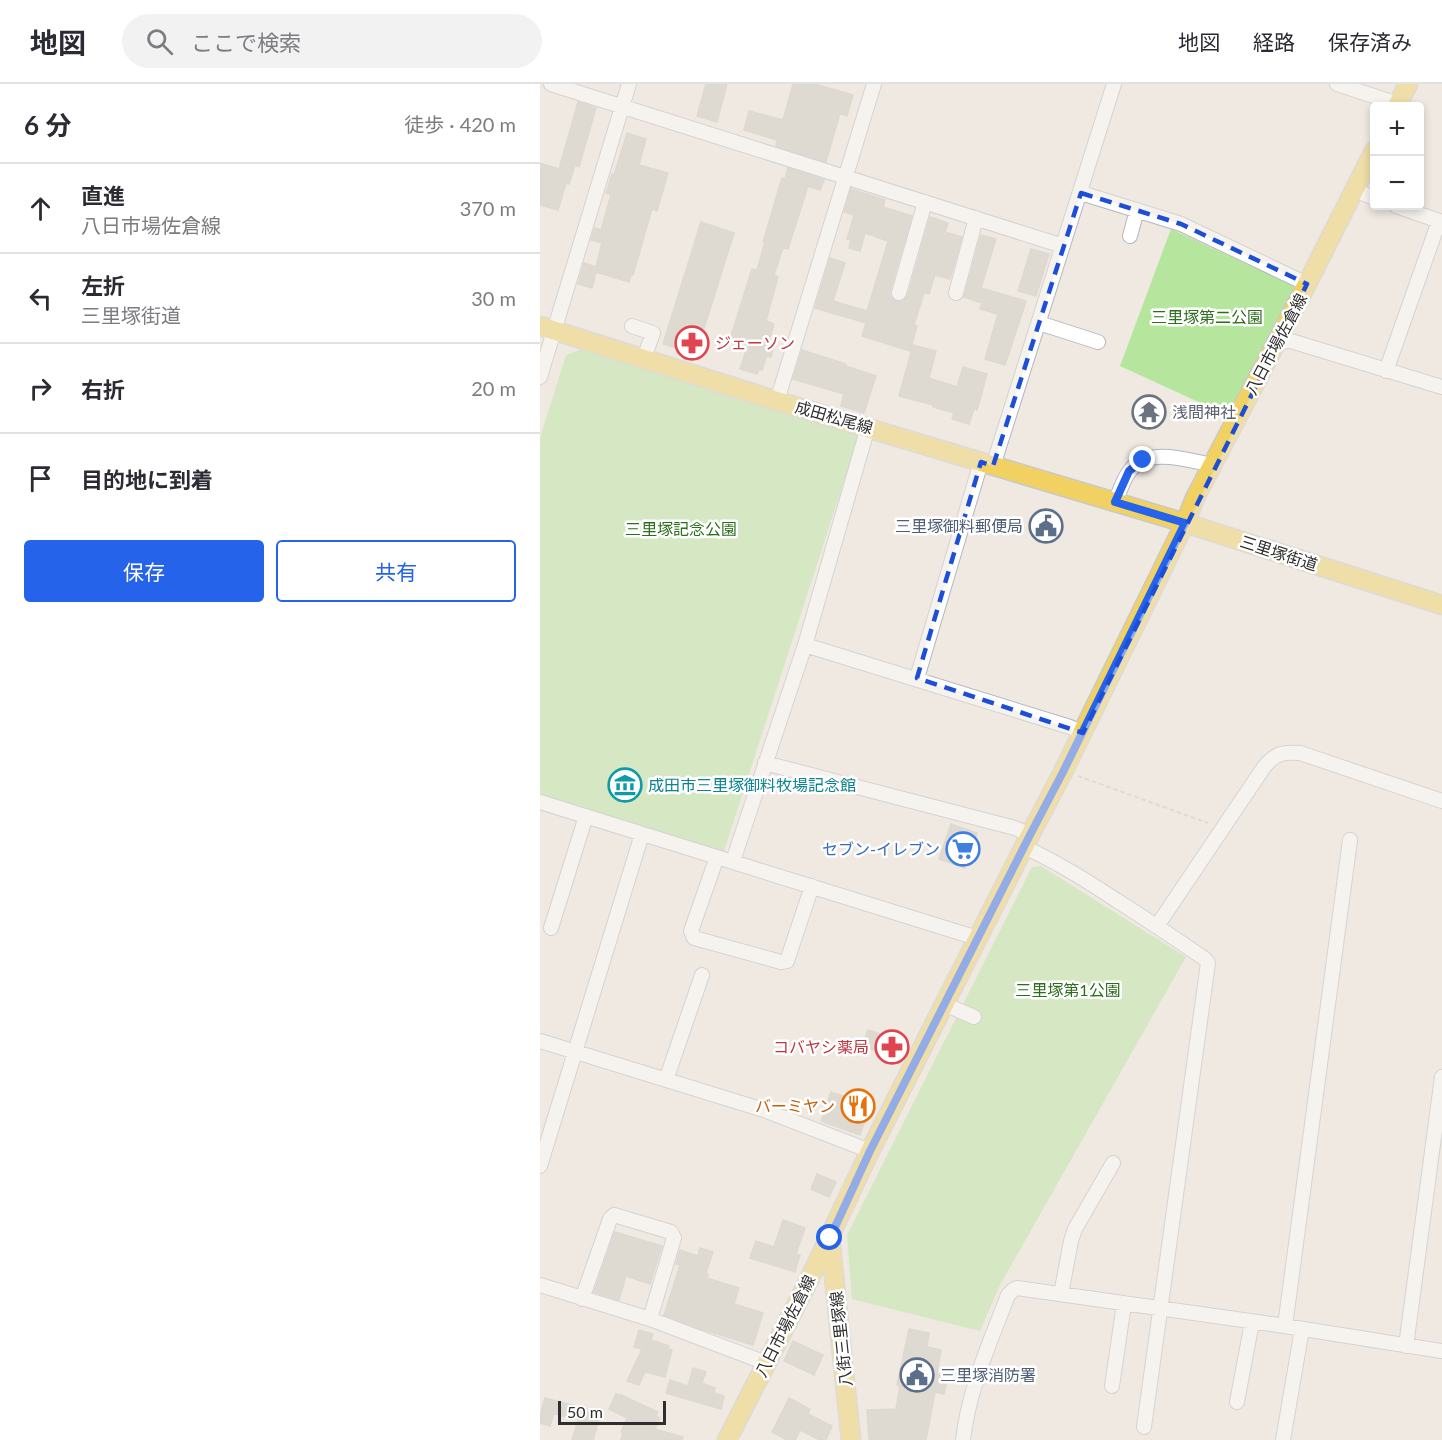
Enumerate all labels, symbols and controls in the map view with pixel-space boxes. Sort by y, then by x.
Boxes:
search box [122,14,542,68]
text: 地図 [30,25,86,59]
icon: search [143,25,176,58]
text: ここで検索 [191,29,301,56]
text: 地図 [1178,29,1220,54]
text: 経路 [1253,29,1295,54]
text: 保存済み [1328,29,1412,54]
map controls [1370,102,1424,210]
button: + [1370,102,1424,156]
text: 6 分 [24,109,71,141]
text: 徒歩 · 420 m [404,112,516,136]
button: − [1370,156,1424,210]
text: 直進 [81,182,125,209]
icon: ahead [24,192,57,225]
text: 370 m [460,196,516,220]
text: 八日市場佐倉線 [81,213,221,237]
text: 左折 [81,272,125,299]
icon: left [24,282,57,315]
text: 30 m [471,286,516,310]
street label: 八日市場佐倉線 [1241,290,1310,398]
text: 三里塚街道 [81,303,181,327]
park label: 三里塚第二公園 [1151,307,1263,326]
pharmacy icon: ジェーソン [674,325,710,361]
place label: ジェーソン [715,333,795,352]
icon: right [24,372,57,405]
text: 右折 [81,376,125,403]
text: 20 m [471,376,516,400]
temple icon: 浅間神社 [1131,394,1167,430]
street label: 成田松尾線 [793,396,875,437]
place label: 浅間神社 [1172,402,1236,421]
route end [1129,446,1155,472]
icon: arrive [24,462,57,495]
text: 目的地に到着 [81,466,213,493]
public building icon: 三里塚御料郵便局 [1028,508,1064,544]
place label: 三里塚御料郵便局 [895,516,1023,535]
park label: 三里塚記念公園 [625,519,737,538]
street label: 三里塚街道 [1238,531,1320,574]
button: 保存 [24,540,264,602]
button: 共有 [276,540,516,602]
museum icon: 成田市三里塚御料牧場記念館 [607,767,643,803]
place label: 成田市三里塚御料牧場記念館 [648,775,856,794]
supermarket icon: セブン-イレブン [945,831,981,867]
place label: セブン-イレブン [822,839,940,858]
park label: 三里塚第1公園 [1015,980,1121,999]
pharmacy icon: コバヤシ薬局 [874,1029,910,1065]
place label: コバヤシ薬局 [773,1037,869,1056]
restaurant icon: バーミヤン [840,1088,876,1124]
place label: バーミヤン [755,1096,835,1115]
route start [816,1224,842,1250]
street label: 八日市場佐倉線 [751,1272,818,1380]
street label: 八街三里塚線 [826,1290,855,1388]
public building icon: 三里塚消防署 [899,1357,935,1393]
place label: 三里塚消防署 [940,1365,1036,1384]
scale bar [558,1398,666,1426]
text: 50 m [567,1402,603,1421]

